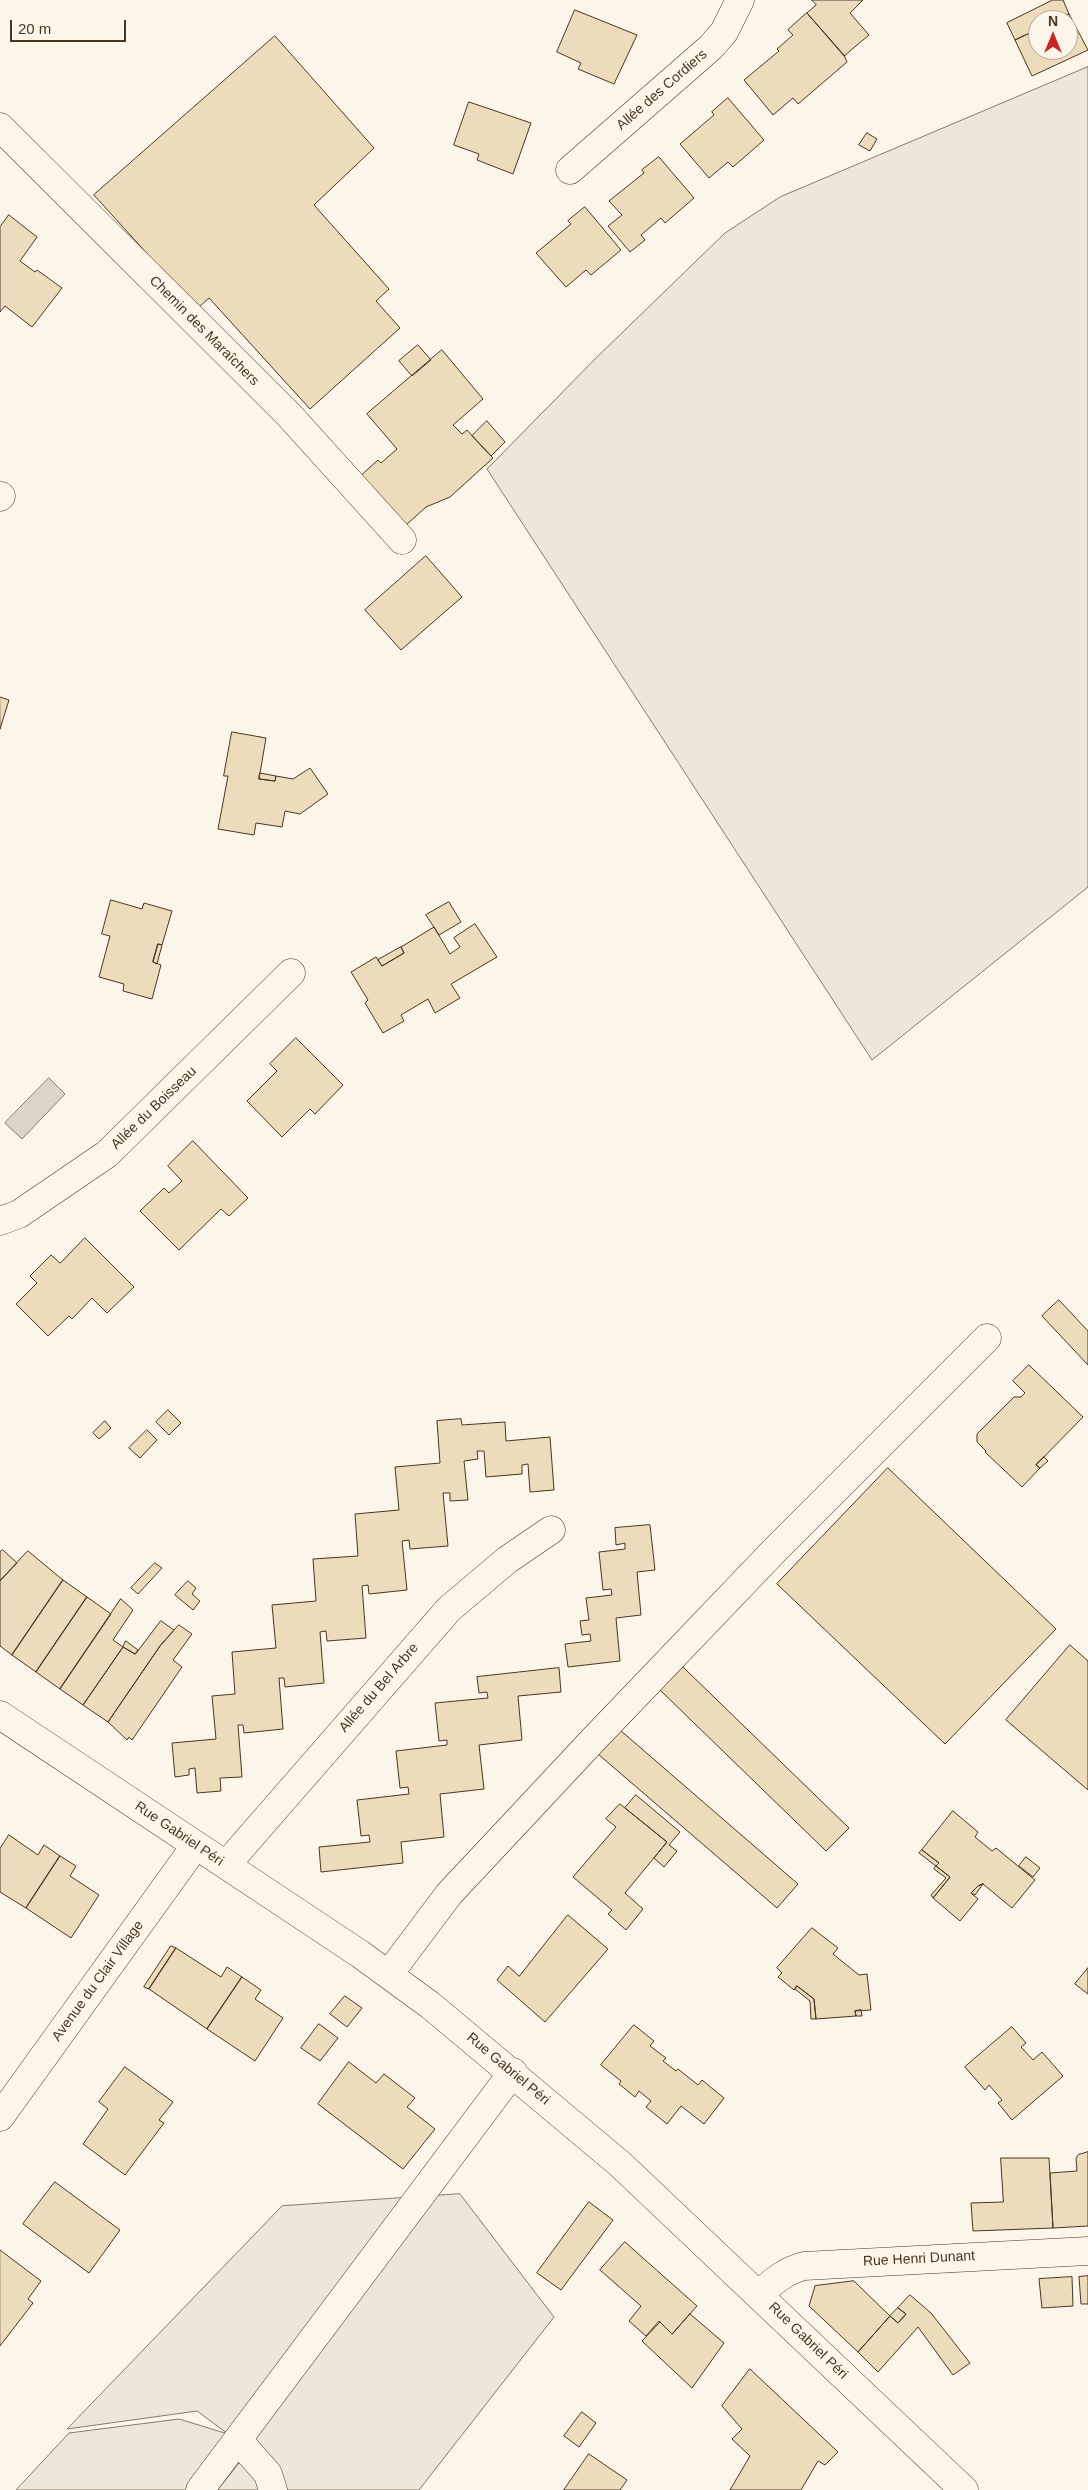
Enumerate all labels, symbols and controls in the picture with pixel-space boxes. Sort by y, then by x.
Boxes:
scale bar [12,10,129,42]
north arrow [1028,10,1078,60]
text: N [1048,13,1058,29]
text: 20 m [18,20,51,37]
street label: Allée des Cordiers [613,46,711,134]
street label: Chemin des Maraîchers [146,273,262,389]
street label: Allée du Boisseau [108,1063,200,1153]
street label: Allée du Bel Arbre [336,1640,422,1736]
street label: Rue Gabriel Péri [131,1798,227,1870]
street label: Avenue du Clair Village [49,1917,147,2045]
street label: Rue Gabriel Péri [463,2029,553,2109]
street label: Rue Henri Dunant [863,2248,975,2270]
street label: Rue Gabriel Péri [765,2299,851,2383]

